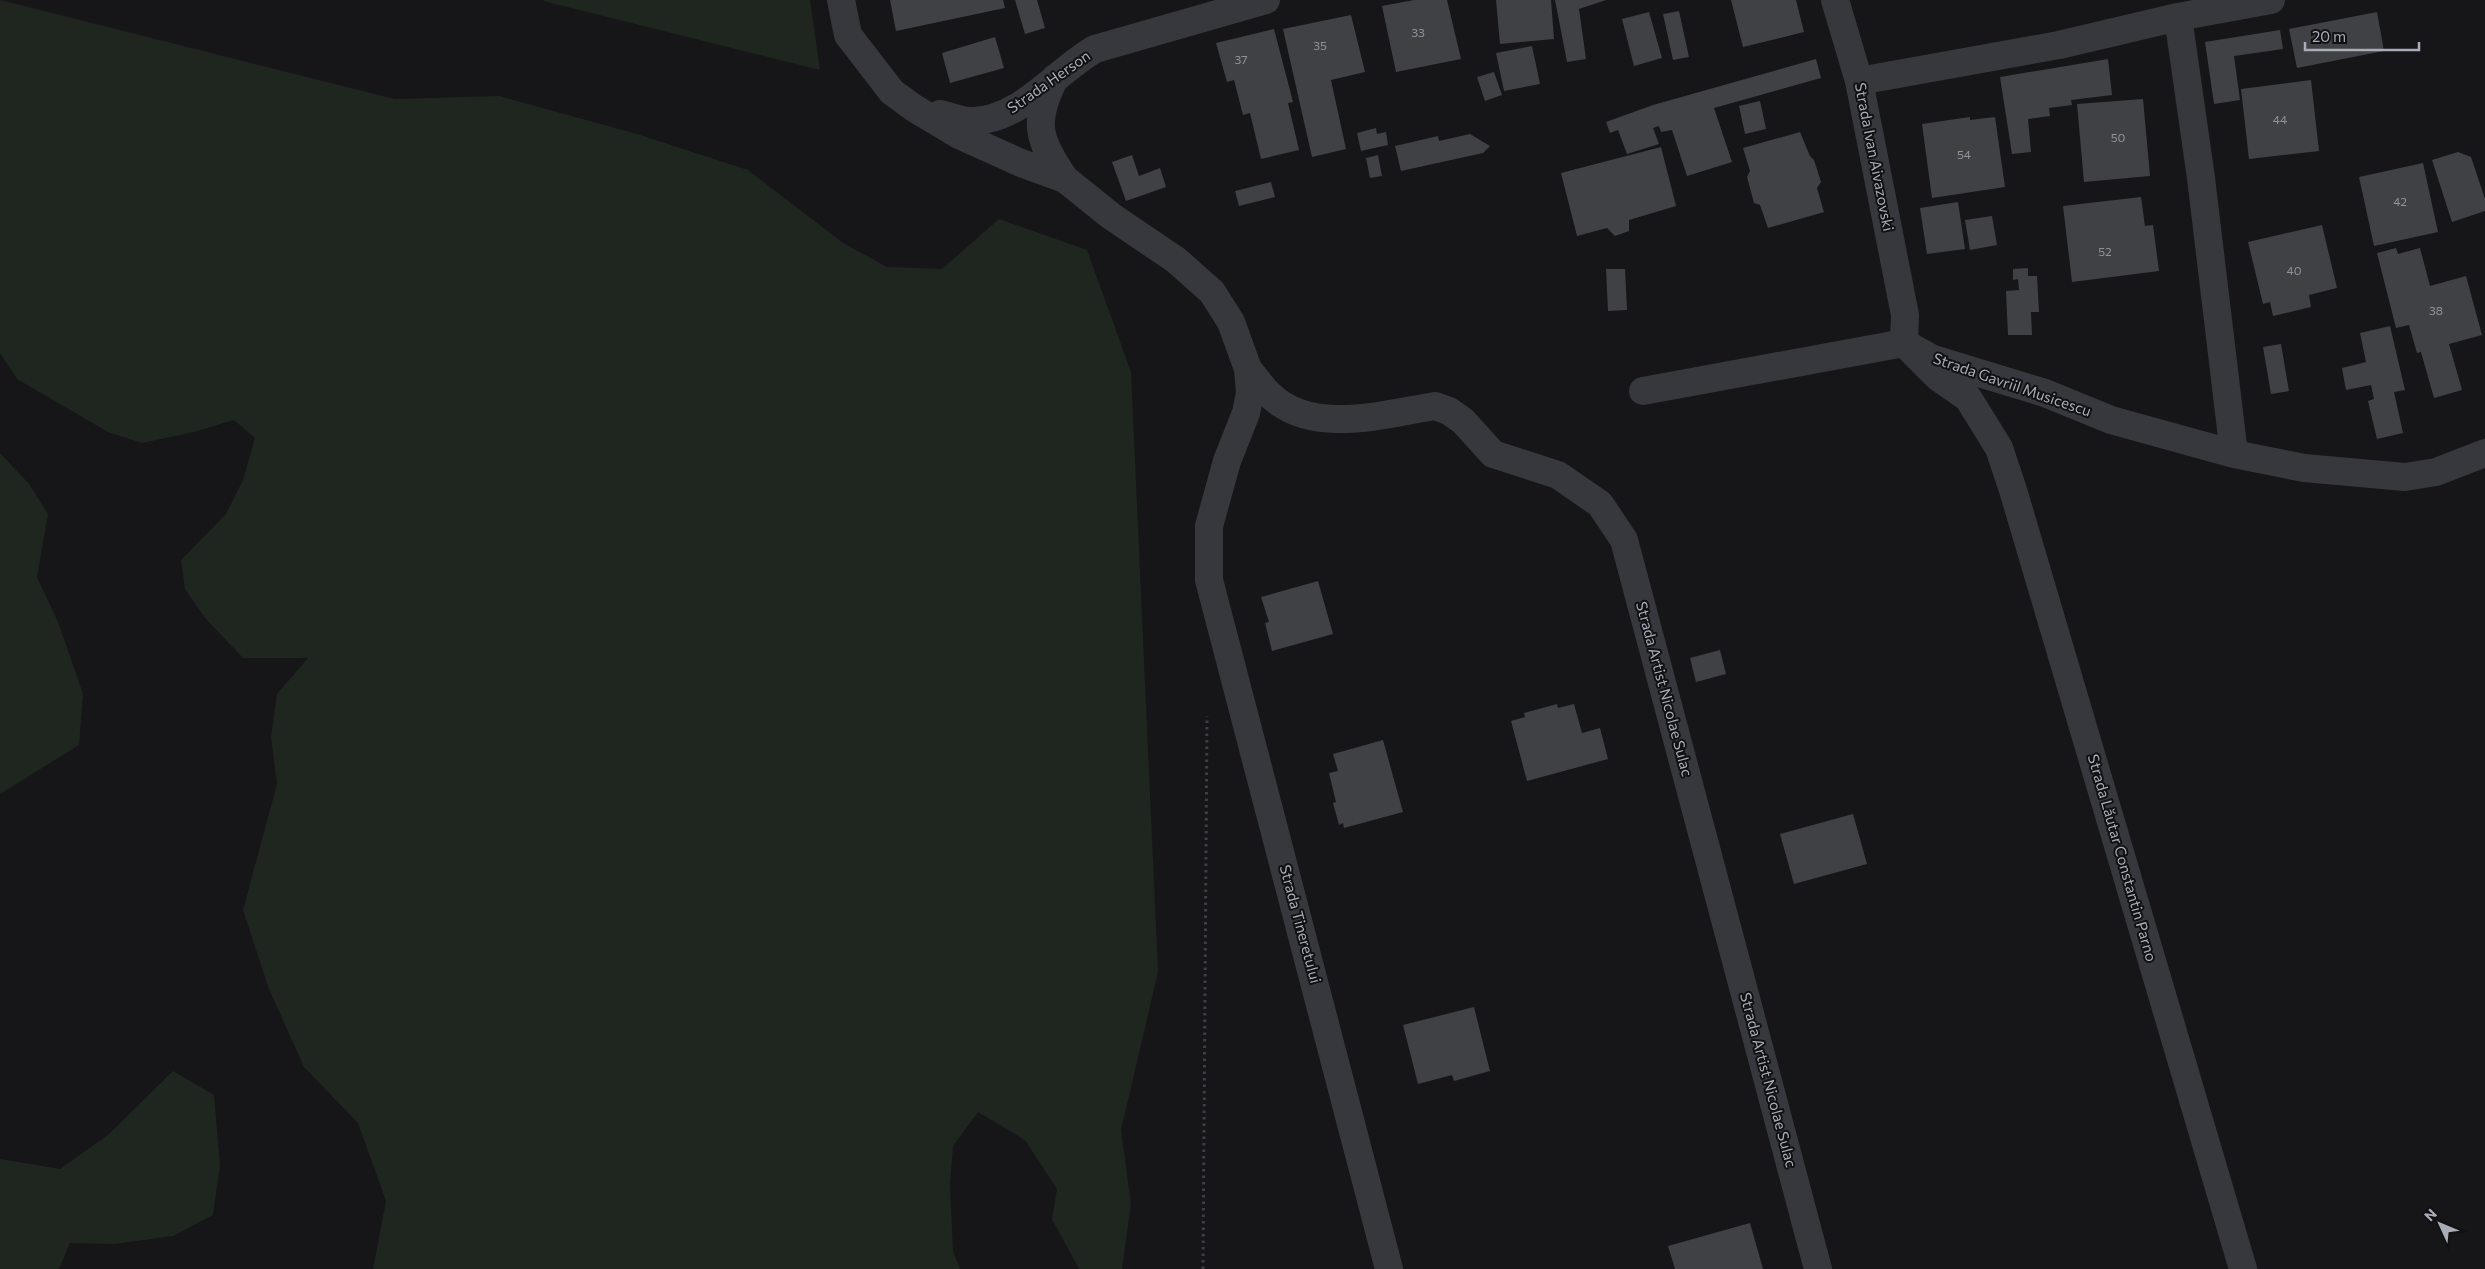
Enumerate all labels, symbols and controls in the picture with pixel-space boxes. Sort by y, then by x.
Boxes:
scale bar [2305,20,2419,52]
house number: 33 [1411,25,1425,39]
text: 20 m [2312,27,2346,45]
house number: 35 [1313,38,1327,52]
street label: Strada Herson [1003,46,1093,116]
house number: 37 [1234,52,1248,66]
street label: Strada Ivan Aivazovski [1852,81,1898,233]
house number: 44 [2273,112,2287,126]
house number: 50 [2111,130,2126,144]
house number: 54 [1957,147,1971,161]
house number: 42 [2393,194,2407,208]
house number: 52 [2098,244,2112,258]
house number: 40 [2286,263,2302,277]
house number: 38 [2429,303,2443,317]
street label: Strada Gavriil Musicescu [1931,349,2094,420]
street label: Strada Artist Nicolae Sulac [1633,599,1697,778]
street label: Strada Lăutar Constantin Parno [2085,752,2161,964]
street label: Strada Tineretului [1276,863,1325,985]
street label: Strada Artist Nicolae Sulac [1737,990,1801,1169]
north arrow [2415,1199,2465,1249]
text: N [2421,1205,2440,1224]

